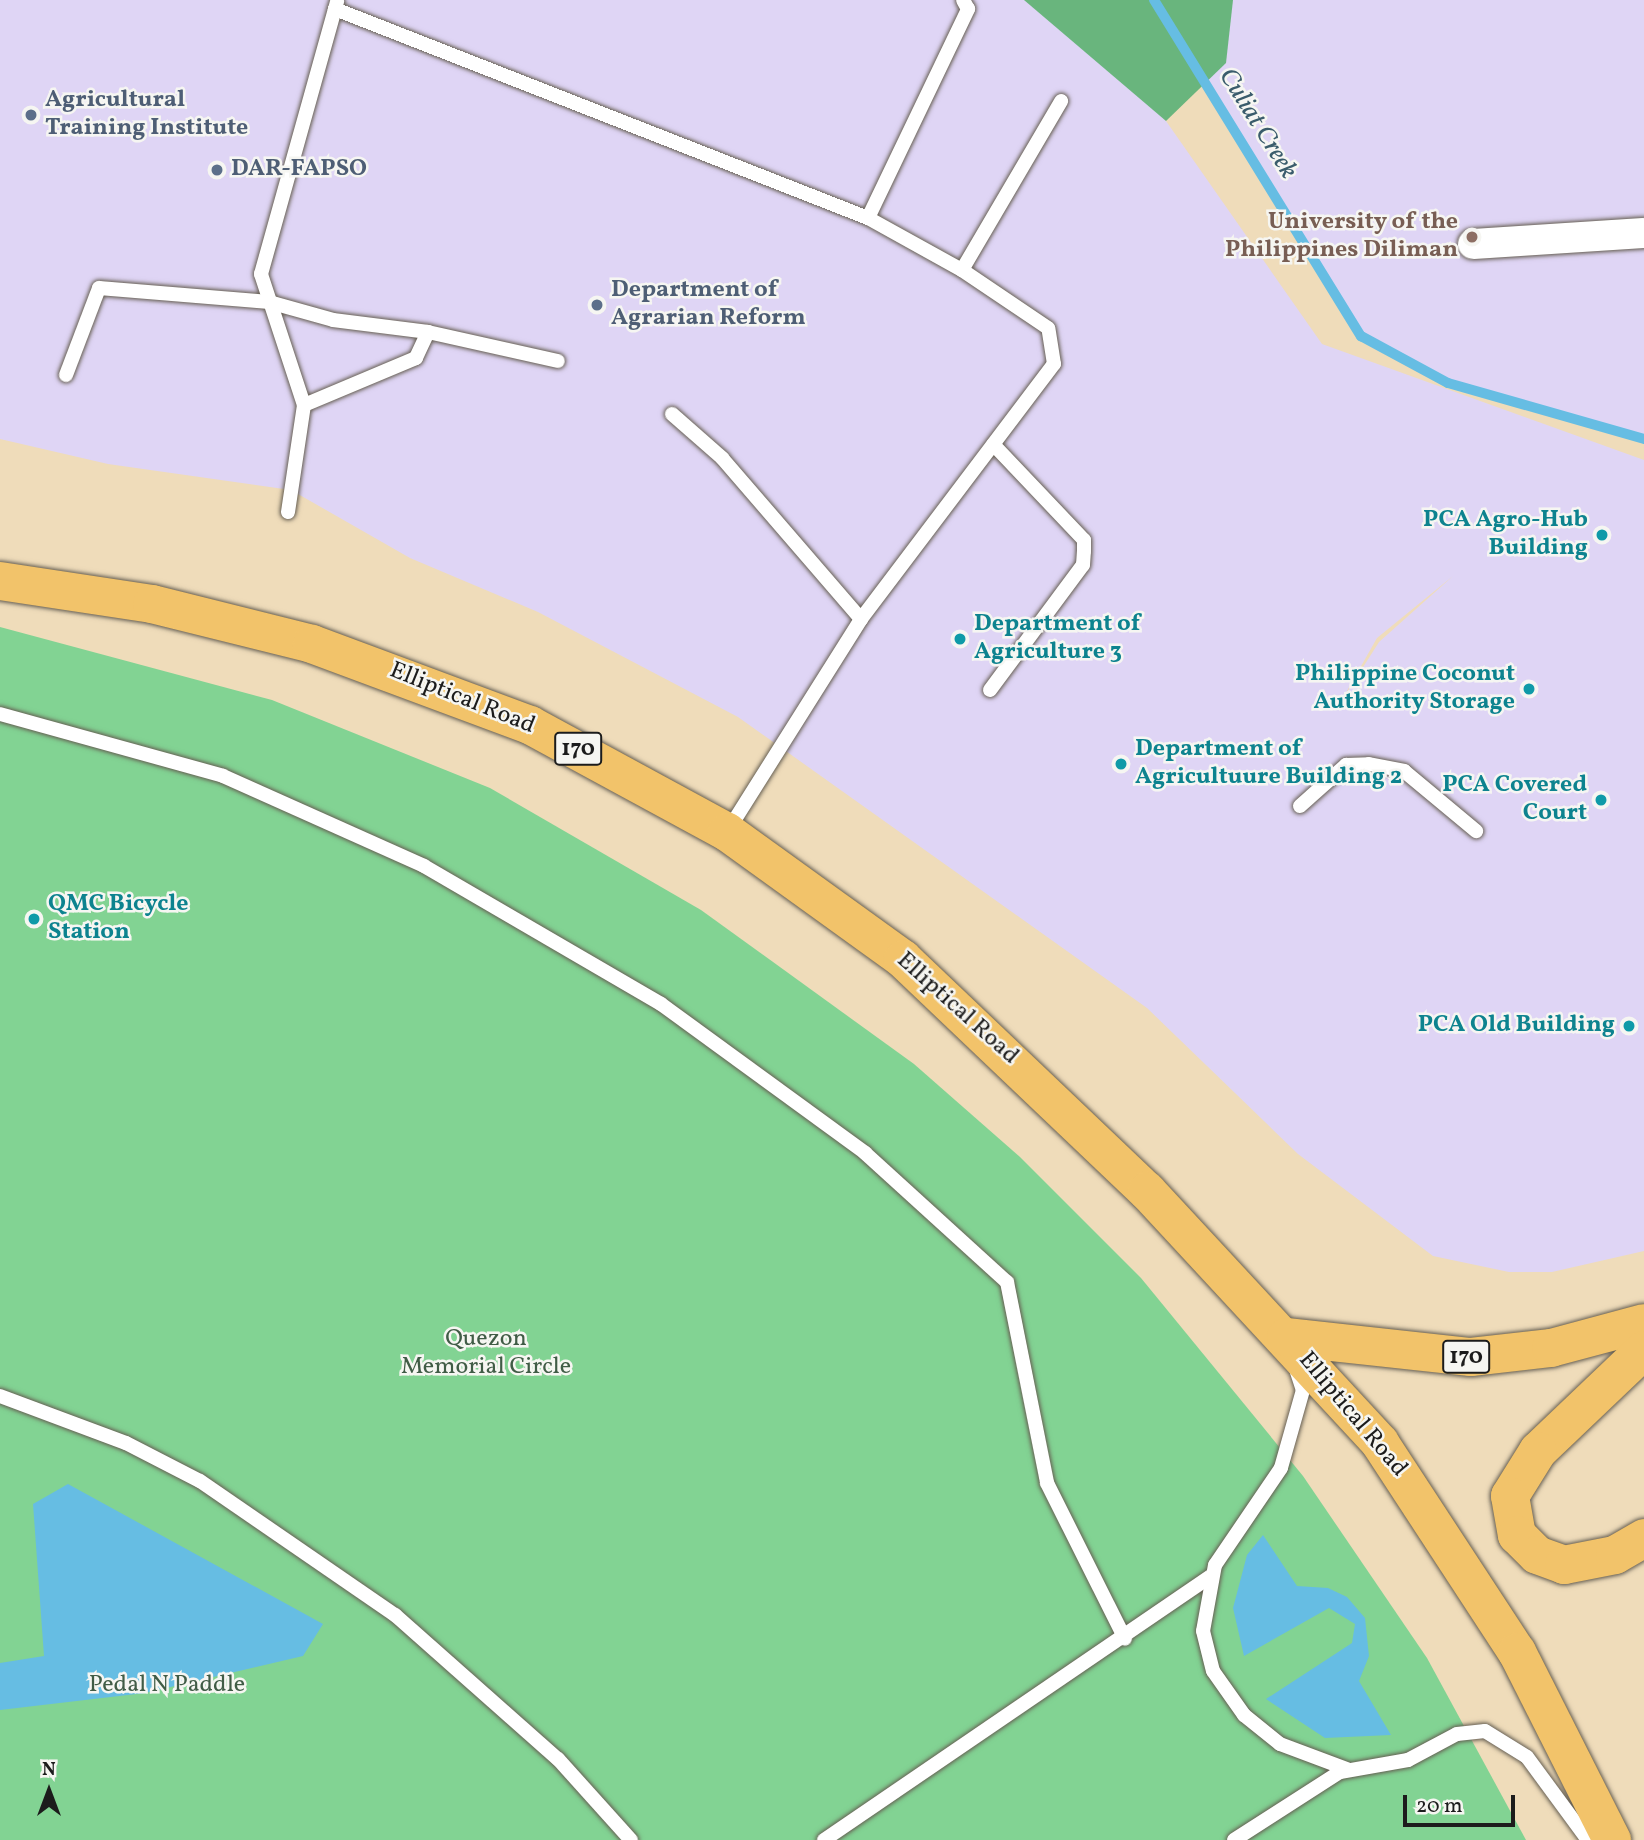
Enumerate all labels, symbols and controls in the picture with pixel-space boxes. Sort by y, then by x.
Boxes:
water label: Culiat Creek [1211,63,1303,185]
place label: Agricultural Training Institute [45,87,248,143]
marker: Agricultural Training Institute [23,107,39,123]
place label: DAR-FAPSO [231,156,367,184]
marker: DAR-FAPSO [209,162,225,178]
place label: University of the Philippines Diliman [1225,209,1458,265]
marker: University of the Philippines Diliman [1464,229,1480,245]
place label: Department of Agrarian Reform [611,277,806,333]
marker: Department of Agrarian Reform [589,297,605,313]
place label: PCA Agro-Hub Building [1423,507,1588,563]
marker: PCA Agro-Hub Building [1594,527,1610,543]
place label: Department of Agriculture 3 [974,611,1140,667]
marker: Department of Agriculture 3 [952,631,968,647]
street label: Elliptical Road [385,657,539,741]
place label: Philippine Coconut Authority Storage [1295,661,1515,717]
marker: Philippine Coconut Authority Storage [1521,681,1537,697]
road number: 170 [554,730,602,768]
place label: Department of Agricultuure Building 2 [1135,736,1402,792]
marker: Department of Agricultuure Building 2 [1113,756,1129,772]
place label: PCA Covered Court [1442,772,1587,828]
marker: PCA Covered Court [1593,792,1609,808]
place label: QMC Bicycle Station [48,891,189,947]
marker: QMC Bicycle Station [26,911,42,927]
street label: Elliptical Road [890,947,1024,1071]
place label: PCA Old Building [1418,1012,1615,1040]
marker: PCA Old Building [1621,1018,1637,1034]
park label: Quezon Memorial Circle [401,1326,571,1382]
road number: 170 [1442,1338,1490,1376]
street label: Elliptical Road [1291,1347,1413,1483]
park label: Pedal N Paddle [89,1672,245,1700]
north arrow [14,1756,84,1826]
text: N [42,1757,56,1783]
scale bar [1406,1780,1518,1824]
text: 20 m [1416,1792,1462,1821]

